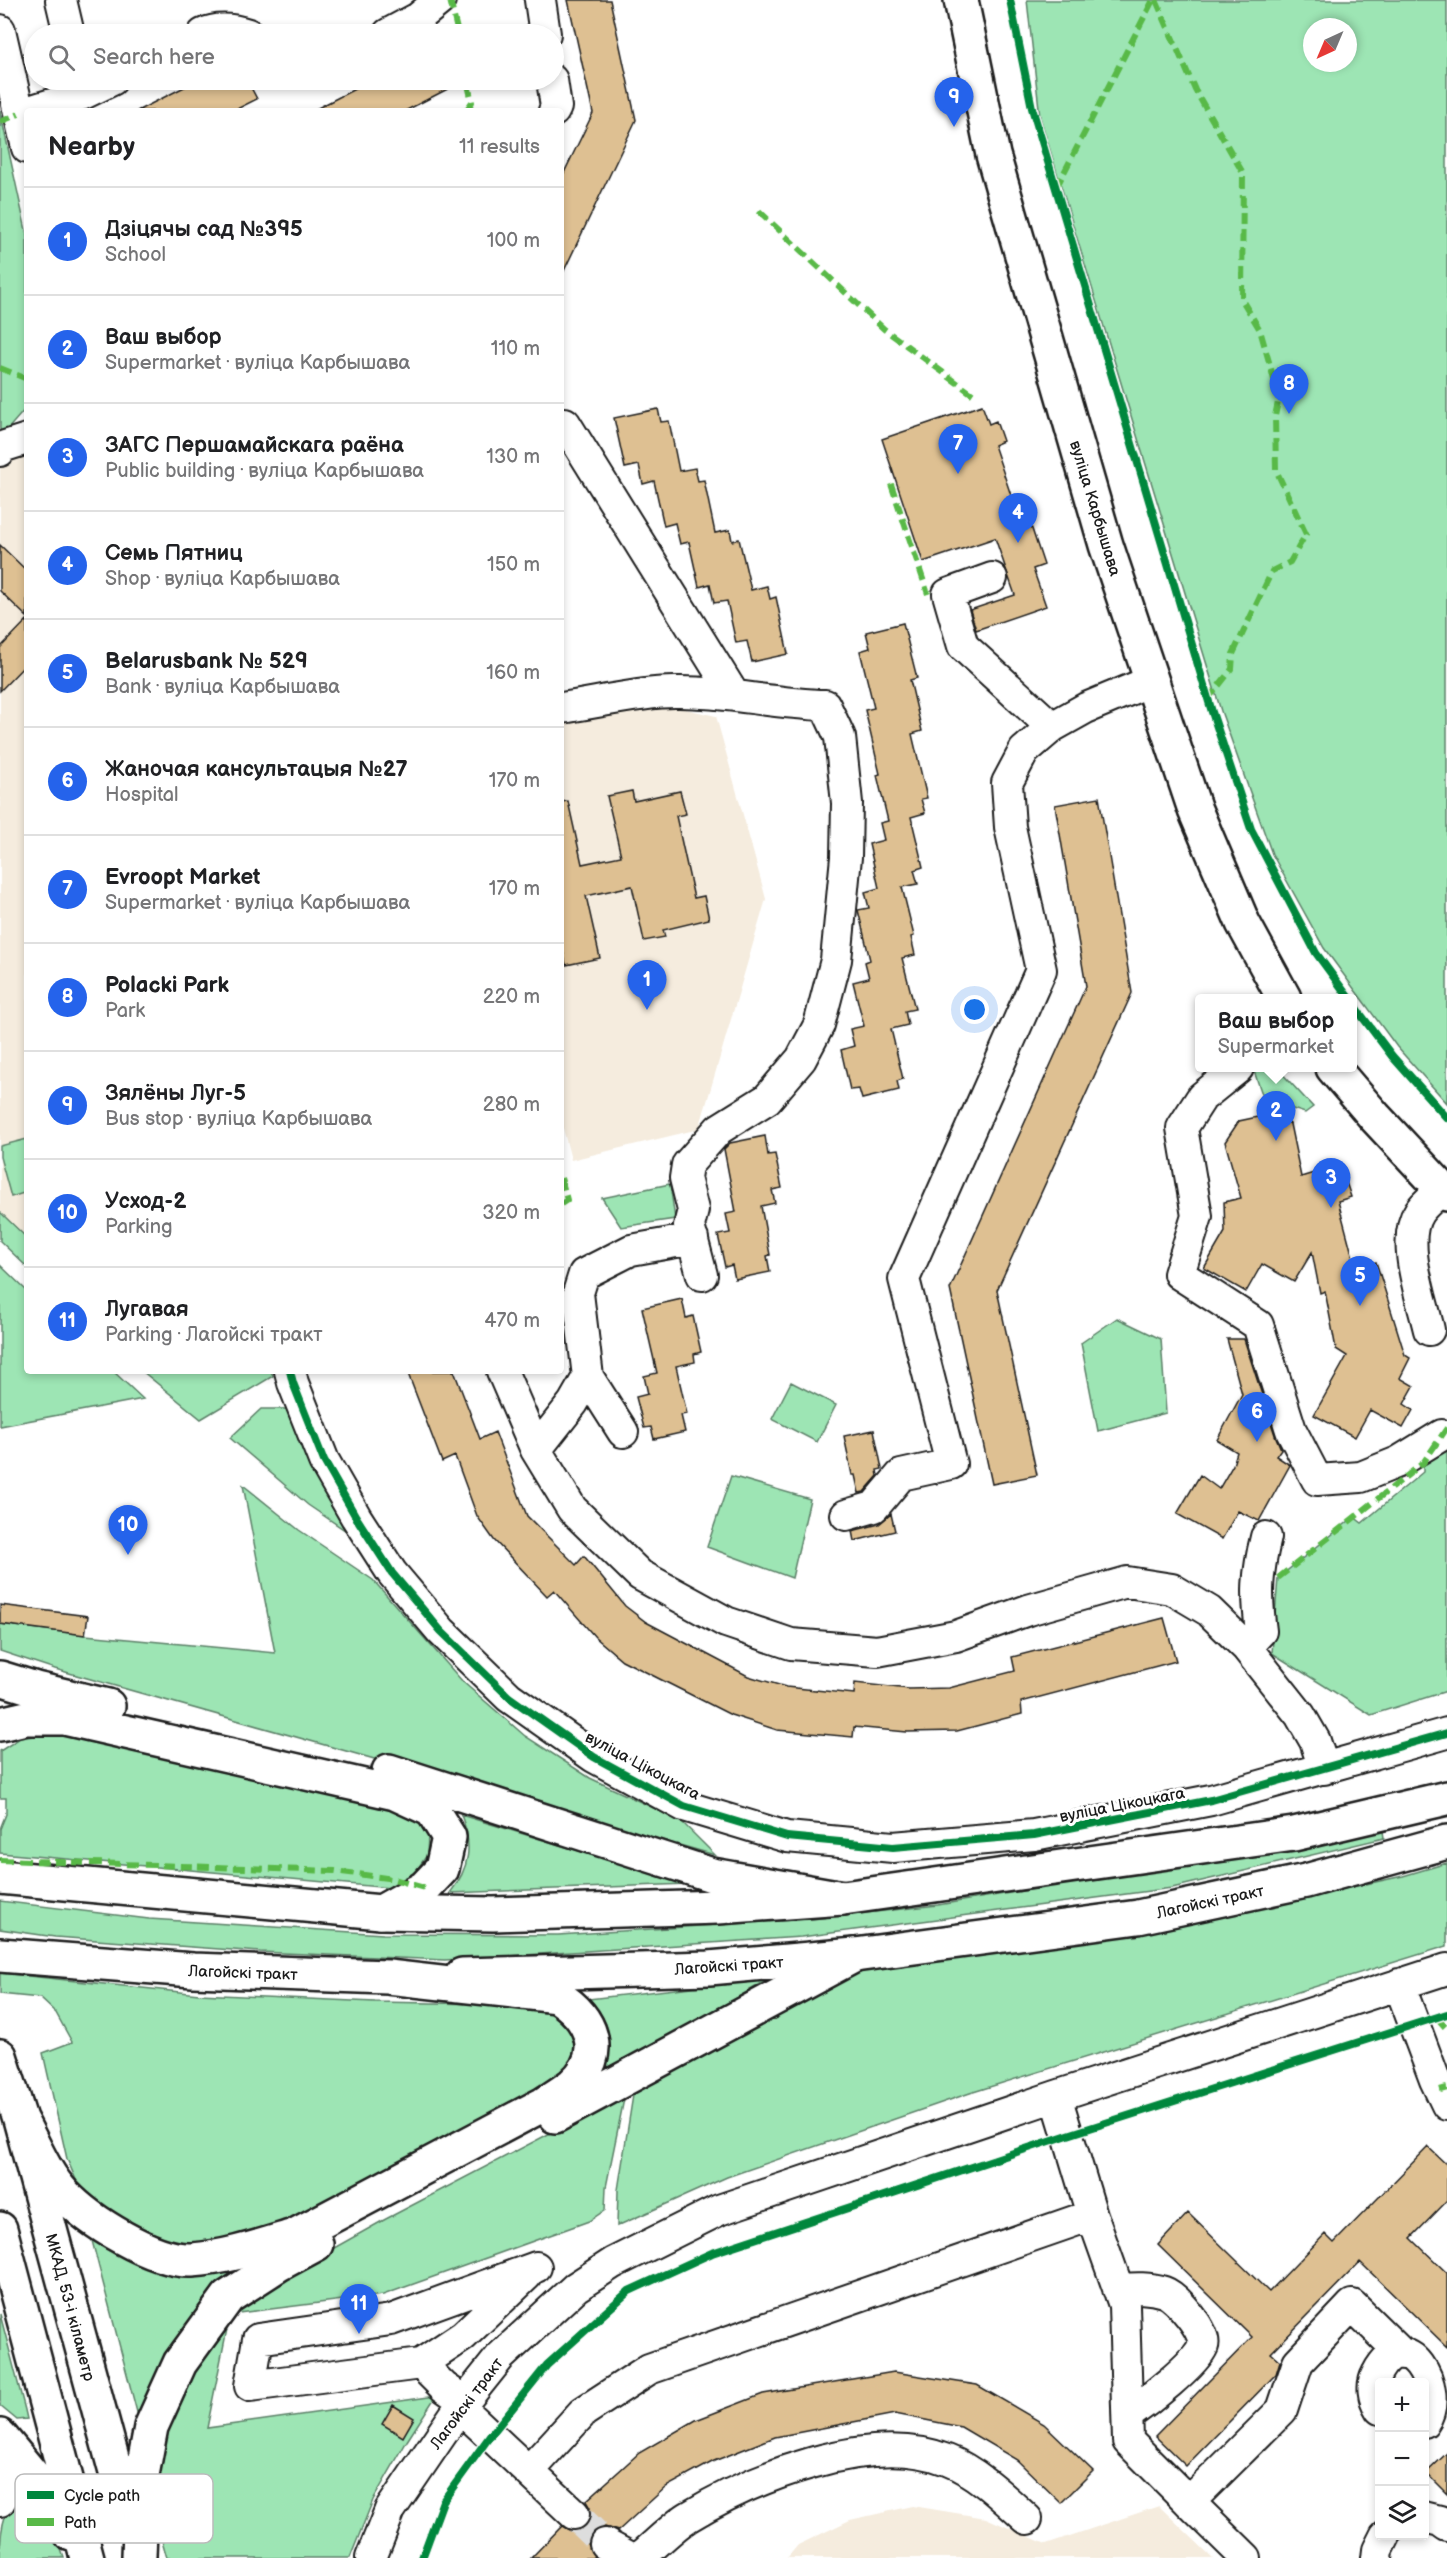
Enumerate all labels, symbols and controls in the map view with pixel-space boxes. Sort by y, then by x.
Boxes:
north arrow [1303,18,1357,72]
search box [24,24,564,90]
icon: search [45,41,78,74]
text: Search here [93,44,215,71]
pin: 9 [934,78,974,127]
text: Nearby [48,132,135,163]
text: 11 results [459,135,540,159]
text: Дзіцячы сад №395 [105,216,303,243]
text: 1 [63,229,72,253]
text: 100 m [487,229,540,253]
text: School [105,243,166,267]
text: Ваш выбор [105,324,222,351]
text: 2 [62,337,73,361]
text: 110 m [491,337,540,361]
text: Supermarket · вуліца Карбышава [105,351,410,375]
pin: 8 [1270,364,1308,414]
pin: 7 [938,424,978,474]
text: ЗАГС Першамайскага раёна [105,432,404,459]
street label: вуліца Карбышава [1065,438,1124,579]
text: 3 [62,445,73,469]
text: 130 m [486,445,540,469]
text: Public building · вуліца Карбышава [105,459,424,483]
pin: 4 [998,494,1038,543]
text: Семь Пятниц [105,540,243,567]
text: 4 [62,553,73,577]
text: 150 m [487,553,540,577]
text: Shop · вуліца Карбышава [105,567,340,591]
text: Belarusbank № 529 [105,648,308,675]
text: 5 [62,661,73,685]
text: 160 m [486,661,540,685]
text: Bank · вуліца Карбышава [105,675,340,699]
text: Жаночая кансультацыя №27 [105,756,408,783]
text: 6 [61,769,74,793]
text: 170 m [489,769,540,793]
text: Hospital [105,783,178,807]
text: Evroopt Market [105,864,260,891]
text: 7 [62,877,73,901]
text: 170 m [489,877,540,901]
text: Supermarket · вуліца Карбышава [105,891,410,915]
pin: 1 [628,960,666,1010]
text: Polacki Park [105,972,229,999]
text: 8 [61,985,74,1009]
text: 220 m [483,985,540,1009]
popup [1195,994,1357,1072]
your location [960,995,989,1024]
text: Park [105,999,145,1023]
text: Ваш выбор [1218,1008,1334,1035]
text: Supermarket [1218,1035,1334,1059]
text: Зялёны Луг-5 [105,1080,246,1107]
pin: 2 [1256,1092,1296,1141]
text: 9 [62,1093,73,1117]
text: 280 m [483,1093,540,1117]
text: Bus stop · вуліца Карбышава [105,1107,372,1131]
pin: 3 [1312,1158,1350,1208]
text: Усход-2 [105,1188,186,1215]
text: 10 [57,1201,78,1225]
text: 320 m [482,1201,540,1225]
text: Parking [105,1215,173,1239]
pin: 5 [1340,1256,1380,1306]
text: Лугавая [105,1296,189,1323]
text: 11 [59,1309,76,1333]
text: 470 m [484,1309,540,1333]
text: Parking · Лагойскі тракт [105,1323,323,1347]
pin: 6 [1238,1392,1276,1442]
pin: 10 [108,1506,148,1555]
street label: вуліца Цікоцкага [582,1728,703,1805]
street label: вуліца Цікоцкага [1058,1784,1187,1827]
street label: Лагойскі тракт [1154,1882,1266,1923]
street label: Лагойскі тракт [673,1953,785,1980]
street label: Лагойскі тракт [187,1962,299,1985]
street label: МКАД, 53-і кіламетр [41,2232,98,2383]
pin: 11 [340,2284,378,2334]
street label: Лагойскі тракт [426,2354,508,2454]
map controls [1375,2378,1429,2540]
button: + [1375,2378,1429,2432]
button: − [1375,2432,1429,2486]
legend [15,2474,213,2543]
button: layers [1375,2486,1429,2540]
text: Cycle path [64,2487,140,2506]
text: Path [64,2514,96,2533]

